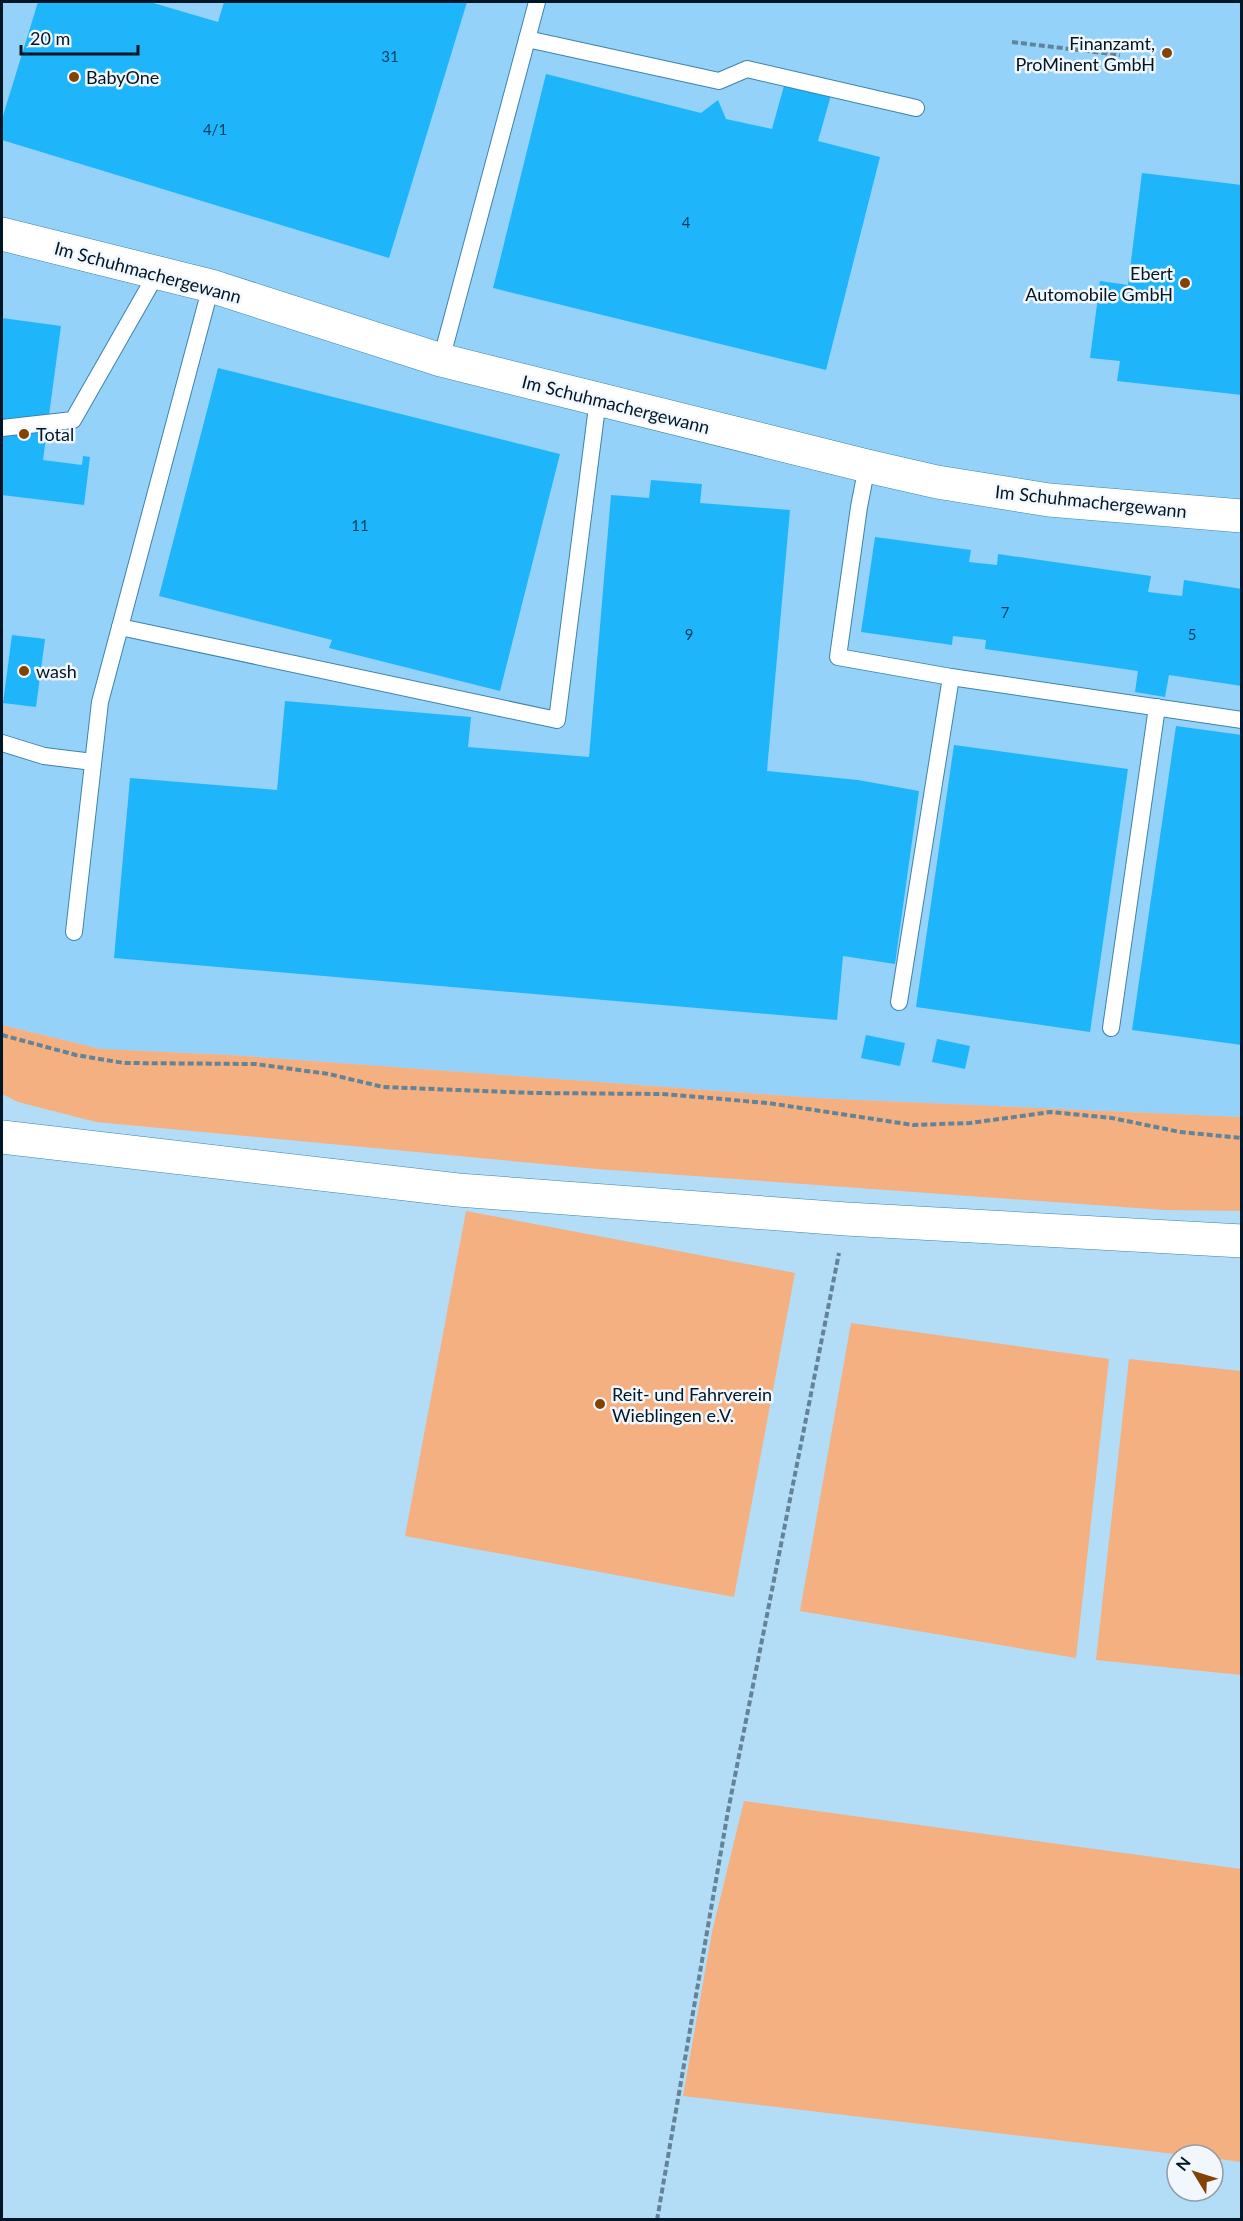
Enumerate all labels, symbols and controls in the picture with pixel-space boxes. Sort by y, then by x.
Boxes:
scale bar [21,18,138,56]
text: 20 m [30,27,70,49]
place label: Finanzamt, ProMinent GmbH [1015,32,1155,75]
marker: Finanzamt, ProMinent GmbH [1160,46,1174,60]
house number: 31 [381,47,399,65]
place label: BabyOne [86,66,159,88]
marker: BabyOne [67,70,81,84]
house number: 4/1 [203,120,227,138]
house number: 4 [682,213,691,231]
street label: Im Schuhmachergewann [52,236,244,308]
place label: Ebert Automobile GmbH [1025,262,1174,305]
marker: Ebert Automobile GmbH [1178,276,1192,290]
street label: Im Schuhmachergewann [520,370,712,438]
place label: Total [36,423,74,445]
marker: Total [17,427,31,441]
street label: Im Schuhmachergewann [994,480,1188,522]
house number: 11 [351,516,369,534]
house number: 7 [1001,603,1010,621]
house number: 9 [685,625,693,643]
house number: 5 [1188,625,1196,643]
place label: wash [36,660,77,682]
marker: wash [17,664,31,678]
place label: Reit- und Fahrverein Wieblingen e.V. [612,1383,772,1426]
marker: Reit- und Fahrverein Wieblingen e.V. [593,1397,607,1411]
north arrow [1165,2143,1225,2203]
text: N [1172,2153,1194,2174]

